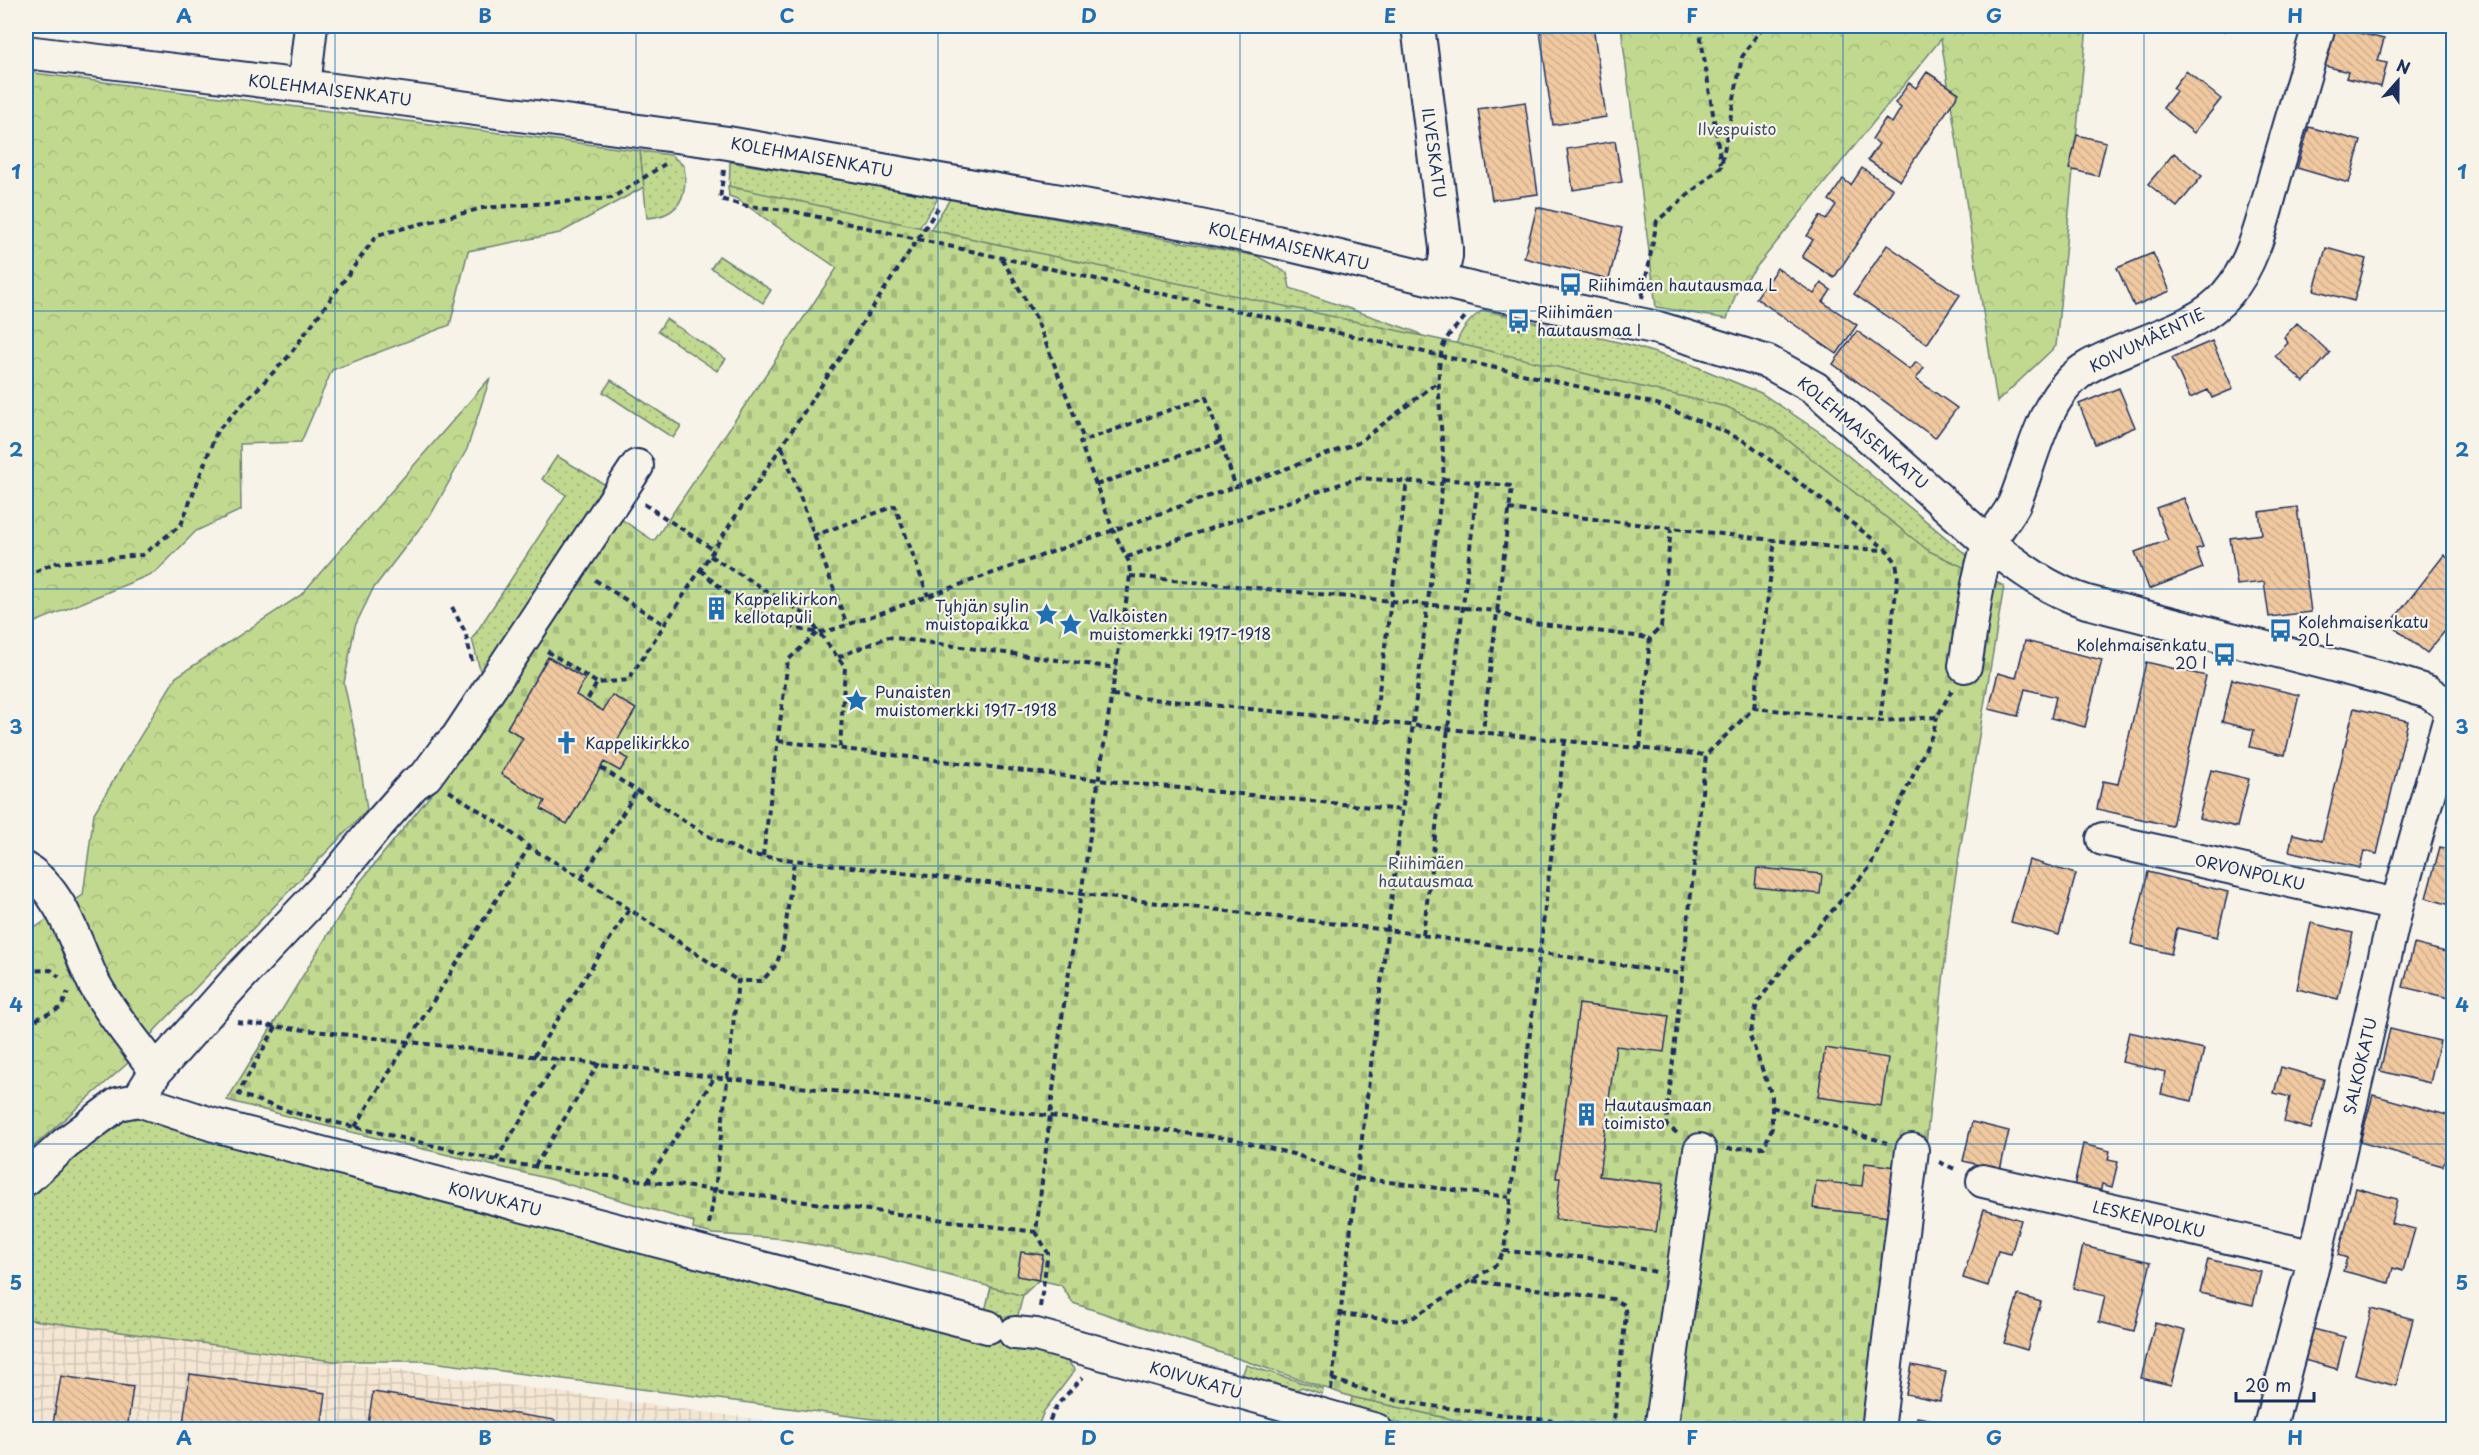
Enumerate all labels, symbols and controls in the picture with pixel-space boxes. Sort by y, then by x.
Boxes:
text: A [176,0,192,30]
text: B [478,0,492,30]
text: C [779,0,795,30]
text: D [1081,0,1097,30]
text: E [1384,0,1396,30]
text: F [1686,0,1698,30]
text: G [1986,0,2002,30]
text: H [2287,0,2303,30]
north arrow [2368,51,2428,111]
text: N [2394,53,2414,80]
street label: KOLEHMAISENKATU [247,67,413,111]
street label: ILVESKATU [1417,106,1453,200]
park label: Ilvespuisto [1697,116,1777,140]
street label: KOLEHMAISENKATU [729,130,895,182]
text: 1 [11,156,21,186]
text: 1 [2457,156,2467,186]
street label: KOLEHMAISENKATU [1207,215,1372,275]
bus stop icon: Riihimäen hautausmaa L [1557,272,1583,298]
place label: Riihimäen hautausmaa L [1588,272,1777,296]
place label: Riihimäen hautausmaa I [1537,299,1641,341]
street label: KOIVUMÄENTIE [2085,301,2209,378]
bus stop icon: Riihimäen hautausmaa I [1506,308,1532,334]
street label: KOLEHMAISENKATU [1793,370,1934,494]
text: 2 [9,434,23,464]
text: 2 [2455,434,2469,464]
place label: Kappelikirkon kellotapuli [734,586,838,628]
place label: Tyhjän sylin muistopaikka [925,593,1029,635]
building icon: Kappelikirkon kellotapuli [703,595,729,621]
place icon: Tyhjän sylin muistopaikka [1034,602,1060,628]
place label: Valkoisten muistomerkki 1917-1918 [1089,603,1271,645]
place label: Kolehmaisenkatu 20 L [2298,609,2429,651]
place icon: Valkoisten muistomerkki 1917-1918 [1058,612,1084,638]
bus stop icon: Kolehmaisenkatu 20 L [2267,618,2293,644]
place label: Kolehmaisenkatu 20 I [2076,632,2207,674]
bus stop icon: Kolehmaisenkatu 20 I [2212,641,2238,667]
place label: Punaisten muistomerkki 1917-1918 [875,679,1057,721]
place icon: Punaisten muistomerkki 1917-1918 [844,688,870,714]
text: 3 [9,711,23,741]
text: 3 [2455,711,2469,741]
church icon: Kappelikirkko [554,730,580,756]
place label: Kappelikirkko [585,730,690,754]
street label: ORVONPOLKU [2193,847,2308,895]
park label: Riihimäen hautausmaa [1378,850,1474,892]
text: 4 [9,989,23,1019]
text: 4 [2455,989,2469,1019]
street label: SALKOKATU [2336,1015,2382,1117]
place label: Hautausmaan toimisto [1604,1092,1712,1134]
building icon: Hautausmaan toimisto [1573,1101,1599,1127]
street label: KOIVUKATU [446,1175,545,1221]
street label: LESKENPOLKU [2090,1193,2208,1243]
text: 5 [10,1267,22,1297]
text: 5 [2456,1267,2468,1297]
street label: KOIVUKATU [1147,1354,1246,1404]
scale bar [2236,1365,2314,1403]
text: 20 m [2245,1371,2291,1398]
text: A [176,1422,192,1452]
text: B [478,1422,492,1452]
text: C [779,1422,795,1452]
text: D [1081,1422,1097,1452]
text: E [1384,1422,1396,1452]
text: F [1686,1422,1698,1452]
text: G [1986,1422,2002,1452]
text: H [2287,1422,2303,1452]

